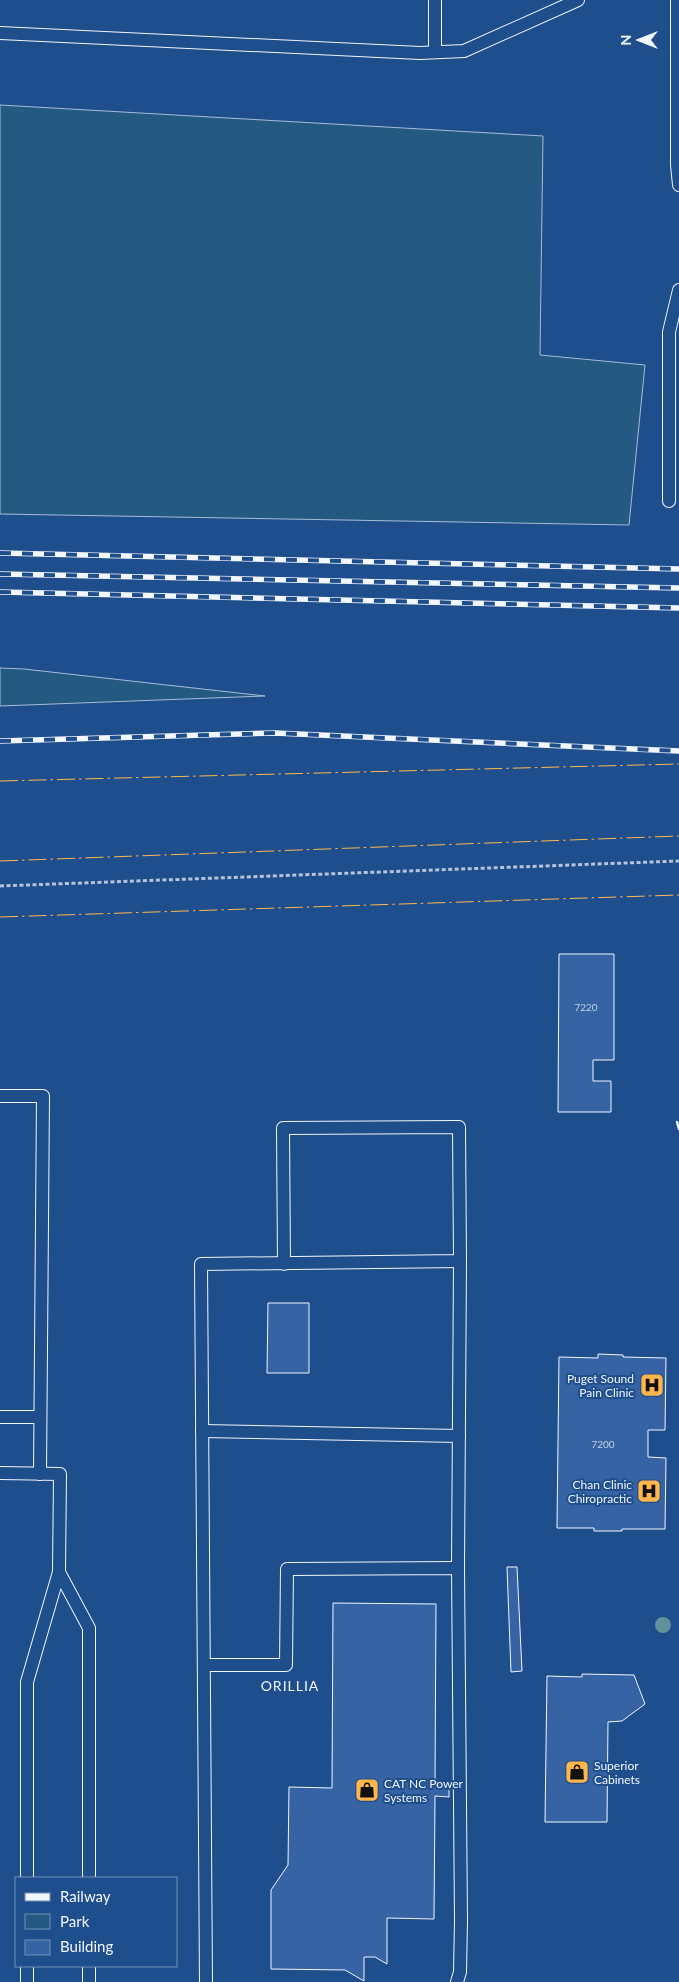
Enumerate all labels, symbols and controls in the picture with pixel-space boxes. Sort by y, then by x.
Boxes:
north arrow [614,15,664,65]
text: N [617,35,634,45]
house number: 7220 [574,1001,598,1013]
place label: Puget Sound Pain Clinic [567,1371,634,1400]
hospital icon: Puget Sound Pain Clinic [639,1372,665,1398]
house number: 7200 [591,1438,615,1450]
place label: Chan Clinic Chiropractic [568,1477,632,1506]
hospital icon: Chan Clinic Chiropractic [636,1478,662,1504]
district label: ORILLIA [261,1677,319,1694]
place label: Superior Cabinets [594,1758,640,1787]
shop icon: Superior Cabinets [564,1759,590,1785]
place label: CAT NC Power Systems [384,1776,464,1805]
shop icon: CAT NC Power Systems [354,1777,380,1803]
legend [15,1877,178,1967]
text: Railway [60,1887,111,1905]
text: Park [60,1912,90,1930]
text: Building [60,1937,113,1955]

